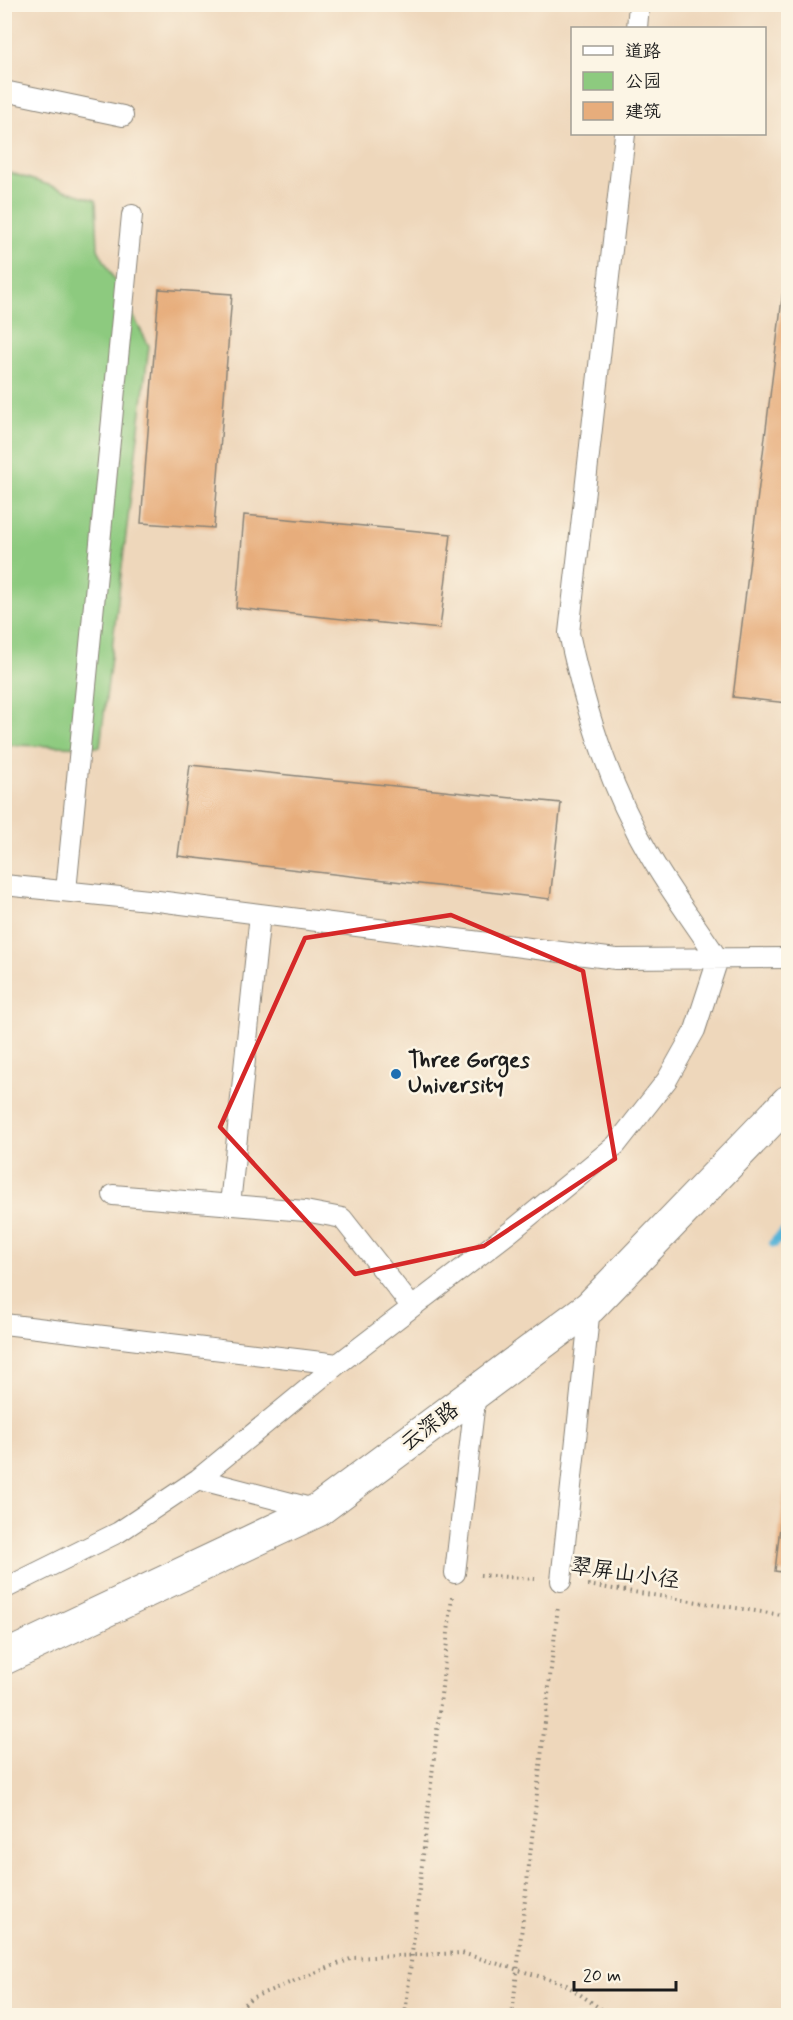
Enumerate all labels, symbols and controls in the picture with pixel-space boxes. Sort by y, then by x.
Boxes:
legend [571,27,766,135]
text: 道路 [625,40,661,64]
text: 公园 [625,70,661,94]
text: 建筑 [625,100,661,124]
place label: Three Gorges University [408,1047,530,1100]
marker: Three Gorges University [389,1067,403,1081]
street label: 云深路 [395,1396,465,1458]
street label: 翠屏山小径 [569,1552,681,1596]
scale bar [574,1954,676,1992]
text: 20 m [583,1964,621,1988]

